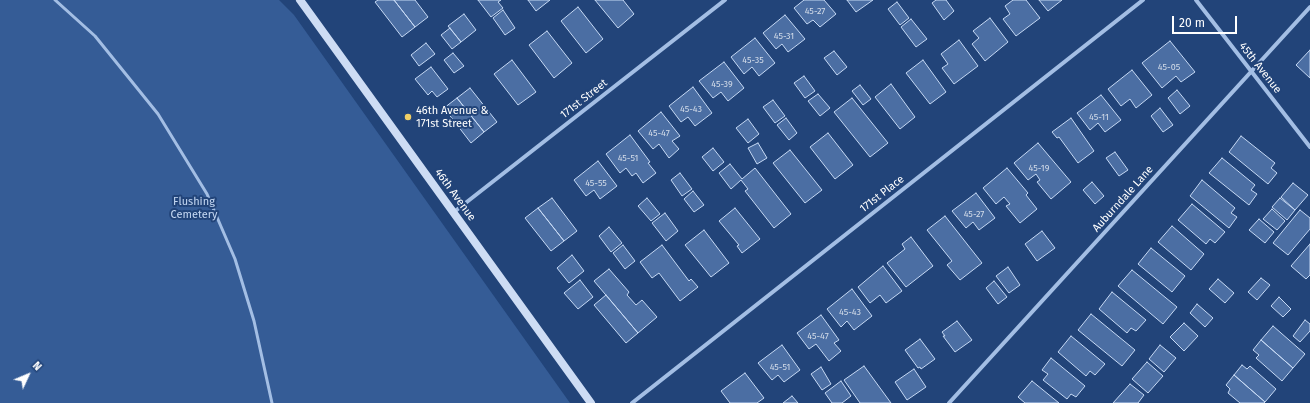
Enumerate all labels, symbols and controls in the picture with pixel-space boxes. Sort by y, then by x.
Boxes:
house number: 45-27 [805,6,825,16]
scale bar [1174,8,1239,34]
text: 20 m [1179,16,1205,30]
house number: 45-31 [774,31,794,41]
street label: 45th Avenue [1236,40,1284,96]
house number: 45-35 [742,55,764,65]
house number: 45-05 [1158,62,1180,72]
street label: 171st Street [558,77,610,121]
house number: 45-39 [711,79,733,89]
place label: 46th Avenue & 171st Street [416,104,488,130]
house number: 45-43 [680,104,702,114]
marker: 46th Avenue & 171st Street [403,112,413,122]
house number: 45-11 [1089,112,1109,122]
house number: 45-47 [648,128,670,138]
house number: 45-51 [618,153,638,163]
house number: 45-19 [1029,163,1049,173]
street label: Auburndale Lane [1090,163,1156,235]
street label: 46th Avenue [432,166,478,224]
street label: 171st Place [857,173,907,215]
house number: 45-55 [585,178,607,188]
park label: Flushing Cemetery [171,195,217,221]
house number: 45-27 [964,209,984,219]
house number: 45-43 [839,307,861,317]
house number: 45-47 [807,331,829,341]
north arrow [8,355,48,395]
text: N [30,359,44,373]
house number: 45-51 [770,362,790,372]

